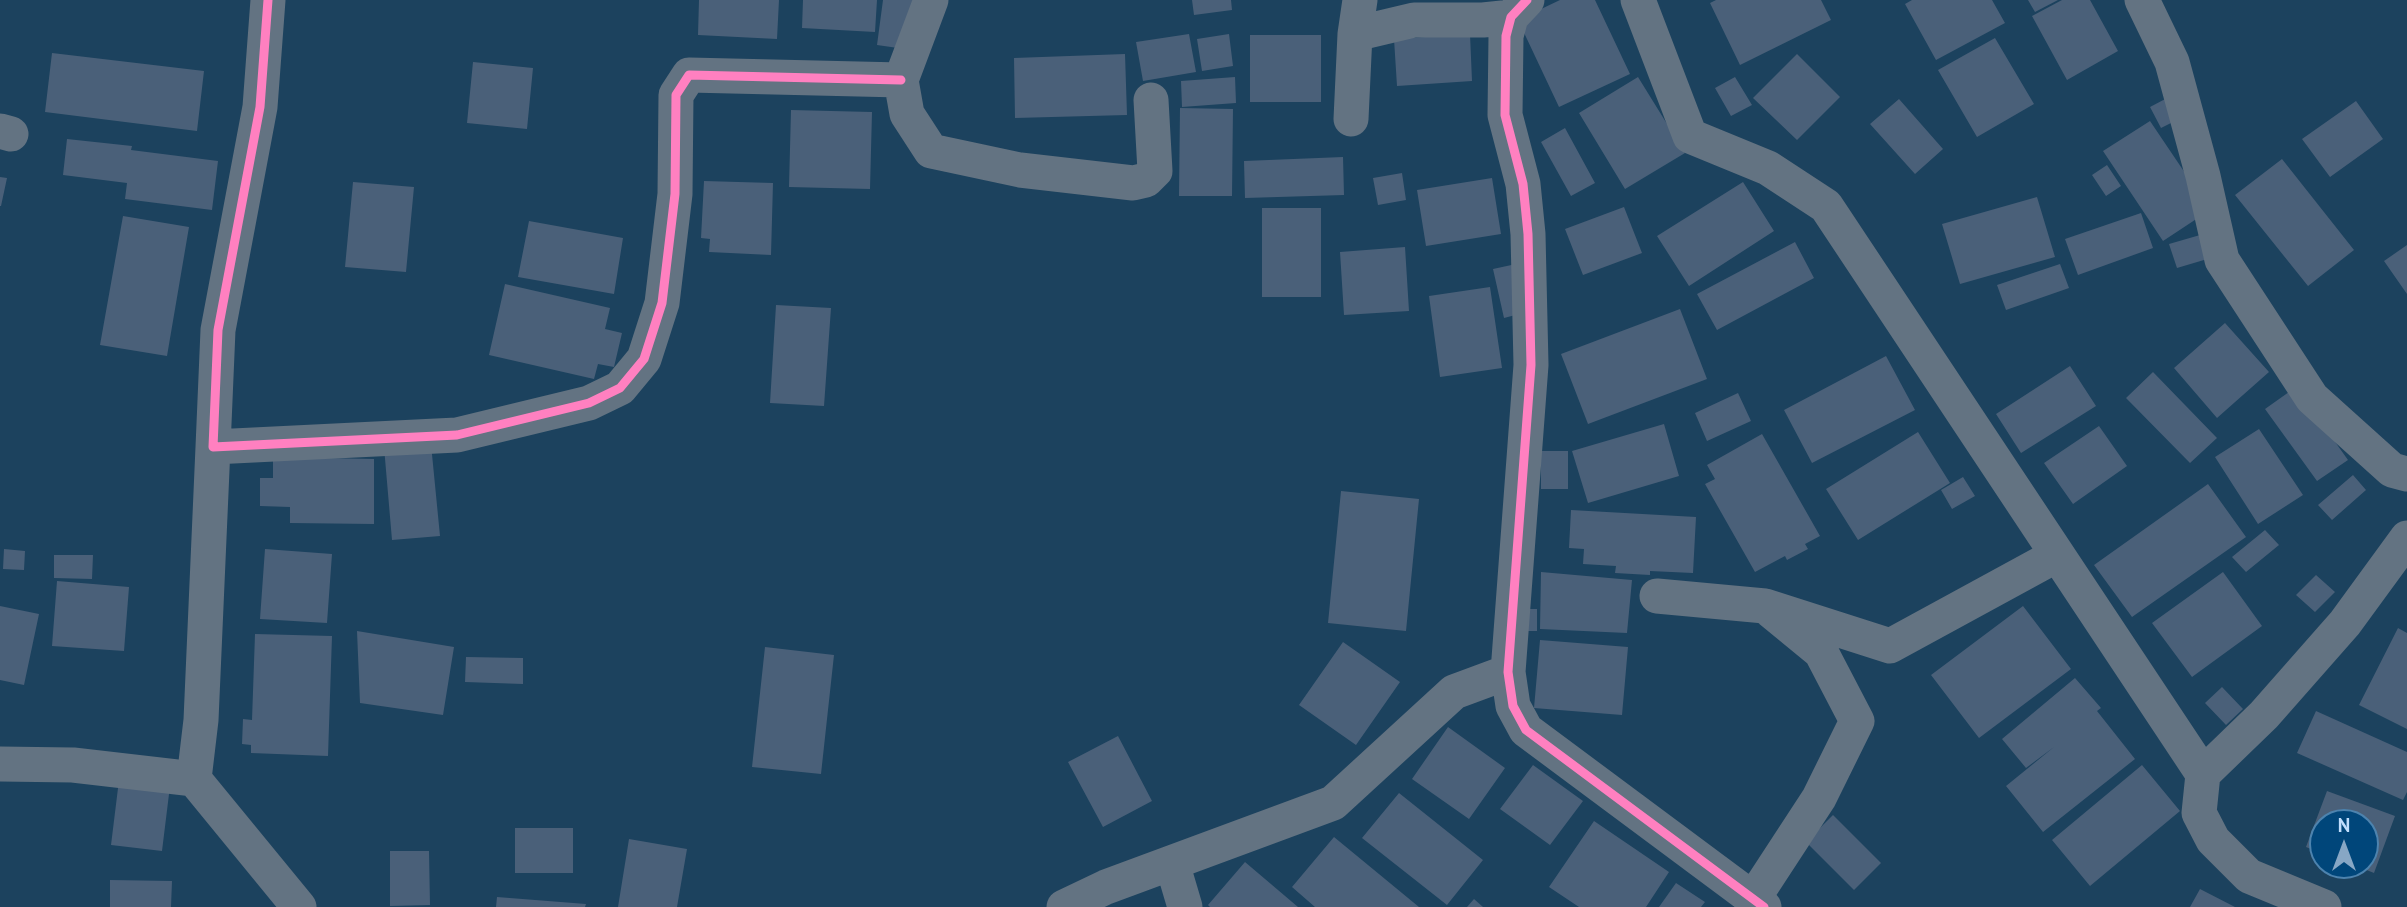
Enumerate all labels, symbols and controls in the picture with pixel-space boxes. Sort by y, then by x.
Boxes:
north arrow [2309,809,2379,879]
text: N [2338,813,2350,837]

